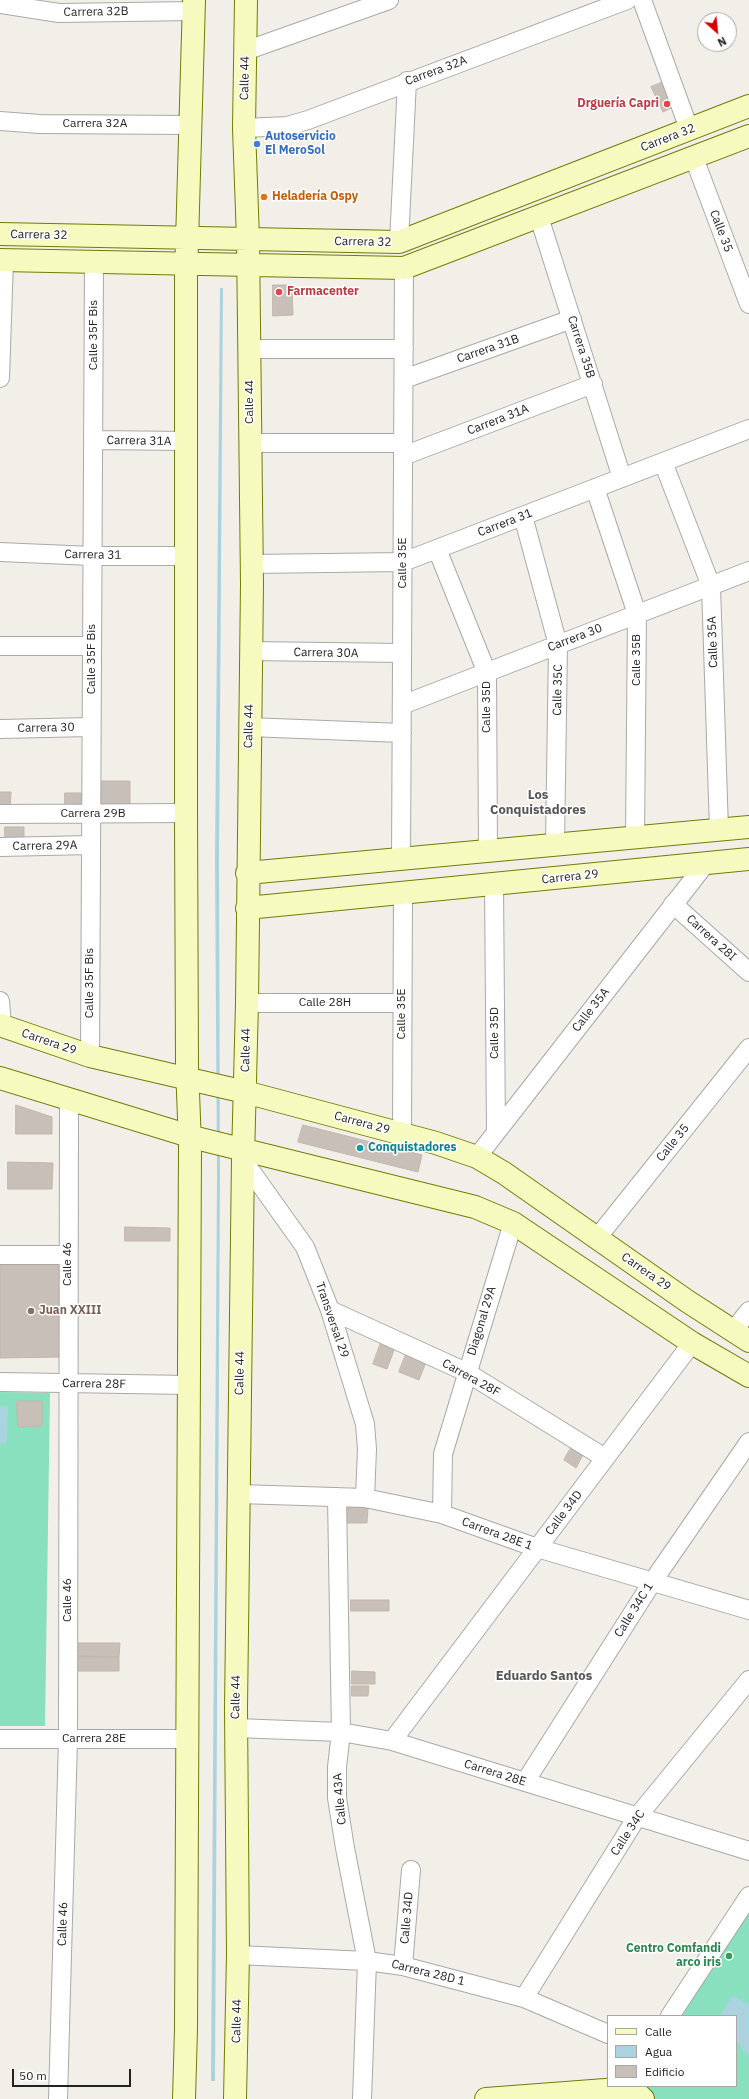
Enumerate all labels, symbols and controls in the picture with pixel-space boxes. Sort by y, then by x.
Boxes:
street label: Carrera 32B [63,4,129,20]
north arrow [697,12,737,52]
text: N [715,34,729,50]
street label: Carrera 32A [403,53,469,89]
street label: Calle 44 [237,56,253,100]
place label: Drguería Capri [577,97,659,111]
marker: Drguería Capri [662,99,672,109]
street label: Carrera 32A [63,117,127,131]
street label: Carrera 32 [639,121,697,155]
place label: Autoservicio El MeroSol [265,130,336,158]
marker: Autoservicio El MeroSol [252,139,262,149]
place label: Heladería Ospy [272,190,358,204]
marker: Heladería Ospy [259,192,269,202]
street label: Calle 35 [706,208,736,254]
street label: Carrera 32 [10,227,68,243]
street label: Carrera 32 [334,234,392,250]
place label: Farmacenter [287,285,359,299]
marker: Farmacenter [274,287,284,297]
street label: Calle 35F Bis [87,300,101,370]
street label: Carrera 35B [564,314,598,380]
street label: Carrera 31B [455,332,521,366]
street label: Calle 44 [243,380,257,424]
street label: Carrera 31A [465,402,531,438]
street label: Carrera 31A [106,433,172,449]
street label: Carrera 31 [476,506,534,540]
street label: Calle 35E [396,537,410,589]
street label: Carrera 31 [64,547,122,563]
street label: Calle 35A [705,616,721,668]
street label: Carrera 30 [546,621,604,655]
street label: Calle 35F Bis [85,624,99,694]
street label: Calle 35B [630,634,644,686]
street label: Carrera 30A [293,645,359,661]
street label: Calle 35C [550,664,566,716]
street label: Calle 35D [480,681,494,733]
street label: Calle 44 [241,704,257,748]
street label: Carrera 30 [17,720,75,736]
district label: Los Conquistadores [490,787,586,818]
street label: Carrera 29B [60,807,126,821]
street label: Carrera 29A [12,838,78,854]
street label: Carrera 29 [541,867,599,887]
street label: Carrera 28I [683,912,739,964]
street label: Calle 35F Bis [83,948,97,1018]
street label: Calle 35A [569,985,613,1035]
street label: Calle 35E [395,988,409,1040]
street label: Calle 28H [299,996,351,1010]
street label: Calle 35D [488,1007,502,1059]
street label: Carrera 29 [20,1026,78,1058]
street label: Calle 44 [238,1028,254,1072]
street label: Carrera 29 [333,1109,391,1137]
street label: Calle 35 [654,1121,692,1165]
place label: Conquistadores [368,1141,457,1155]
marker: Conquistadores [355,1143,365,1153]
street label: Calle 46 [61,1242,75,1286]
street label: Carrera 29 [618,1250,674,1294]
street label: Transversal 29 [312,1280,352,1360]
street label: Diagonal 29A [465,1285,499,1357]
place label: Juan XXIII [39,1304,101,1318]
marker: Juan XXIII [26,1306,36,1316]
street label: Calle 44 [232,1351,248,1395]
street label: Carrera 28F [440,1356,502,1400]
street label: Carrera 28F [62,1376,126,1392]
street label: Calle 34D [543,1488,585,1538]
street label: Carrera 28E 1 [460,1515,534,1553]
street label: Calle 46 [61,1578,75,1622]
street label: Calle 34C 1 [612,1580,656,1640]
district label: Eduardo Santos [496,1668,592,1684]
street label: Calle 44 [228,1675,244,1719]
street label: Carrera 28E [62,1732,126,1746]
street label: Carrera 28E [462,1757,528,1789]
street label: Calle 43A [331,1773,349,1825]
street label: Calle 34C [608,1807,648,1859]
street label: Calle 34D [398,1891,416,1945]
street label: Calle 46 [55,1902,71,1946]
place label: Centro Comfandi arco iris [626,1942,721,1970]
marker: Centro Comfandi arco iris [724,1951,734,1961]
street label: Carrera 28D 1 [390,1957,466,1989]
street label: Calle 44 [229,1999,245,2043]
legend [607,2015,737,2087]
text: Calle [645,2024,672,2039]
text: Agua [645,2044,672,2059]
scale bar [14,2061,133,2087]
text: Edificio [645,2064,684,2079]
text: 50 m [19,2068,47,2083]

